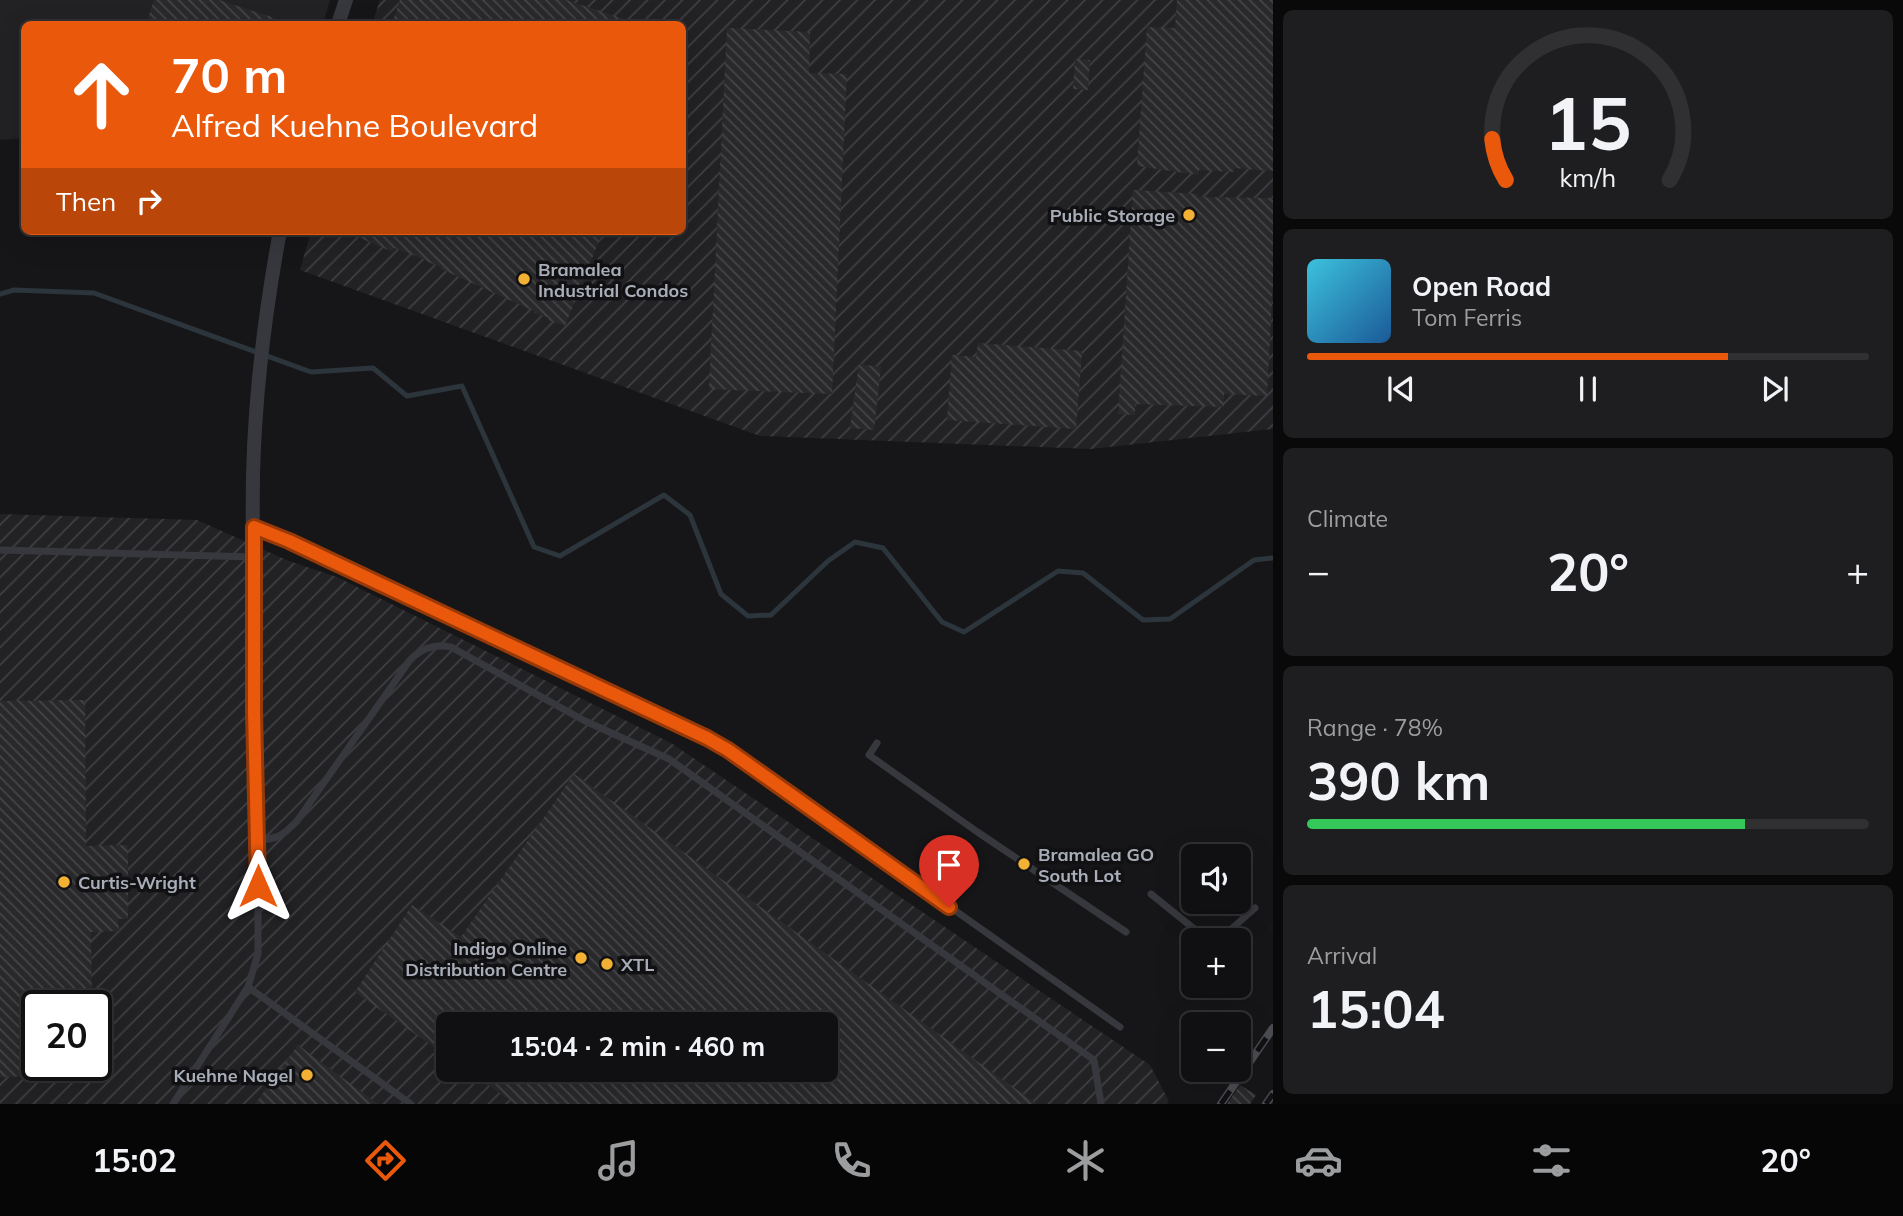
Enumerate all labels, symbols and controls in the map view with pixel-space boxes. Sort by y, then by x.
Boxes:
text: 70 m [171,44,287,105]
icon: ahead [56,49,147,140]
text: 15 [1544,78,1632,169]
text: Alfred Kuehne Boulevard [171,105,538,145]
text: km/h [1560,162,1616,193]
icon: right [130,182,168,220]
text: Then [56,185,116,218]
place label: Public Storage [1050,204,1175,227]
marker: Public Storage [1181,207,1197,223]
place label: Bramalea Industrial Condos [538,258,688,302]
text: Open Road [1412,270,1551,303]
marker: Bramalea Industrial Condos [516,271,532,287]
text: Tom Ferris [1412,303,1522,332]
icon: previous [1382,370,1420,408]
icon: pause [1569,370,1607,408]
icon: next [1756,370,1794,408]
text: Climate [1307,504,1388,533]
text: 20° [1547,539,1629,604]
text: − [1307,547,1330,595]
text: + [1846,547,1869,595]
text: Range · 78% [1307,713,1443,742]
text: 390 km [1307,748,1490,813]
pin [919,835,979,907]
place label: Bramalea GO South Lot [1038,843,1154,887]
map controls [1181,844,1251,1082]
button: sound [1181,844,1251,914]
icon: arrive [930,846,968,884]
position arrow [221,849,295,923]
marker: Bramalea GO South Lot [1016,856,1032,872]
place label: Curtis-Wright [78,871,196,894]
marker: Curtis-Wright [56,874,72,890]
button: + [1181,928,1251,998]
place label: Indigo Online Distribution Centre [405,937,567,981]
text: Arrival [1307,941,1377,970]
marker: Indigo Online Distribution Centre [573,950,589,966]
place label: XTL [620,953,654,976]
marker: XTL [599,956,615,972]
text: 15:04 [1307,976,1445,1041]
speed limit sign: 20 [21,990,112,1081]
button: − [1181,1012,1251,1082]
text: 15:04 · 2 min · 460 m [509,1030,765,1063]
place label: Kuehne Nagel [174,1064,293,1087]
marker: Kuehne Nagel [299,1067,315,1083]
icon: directions [361,1136,410,1185]
icon: music [594,1136,643,1185]
icon: phone [827,1136,876,1185]
icon: climate [1061,1136,1110,1185]
icon: car [1294,1136,1343,1185]
icon: filters [1527,1136,1576,1185]
text: 15:02 [92,1140,177,1180]
text: 20° [1760,1140,1811,1180]

